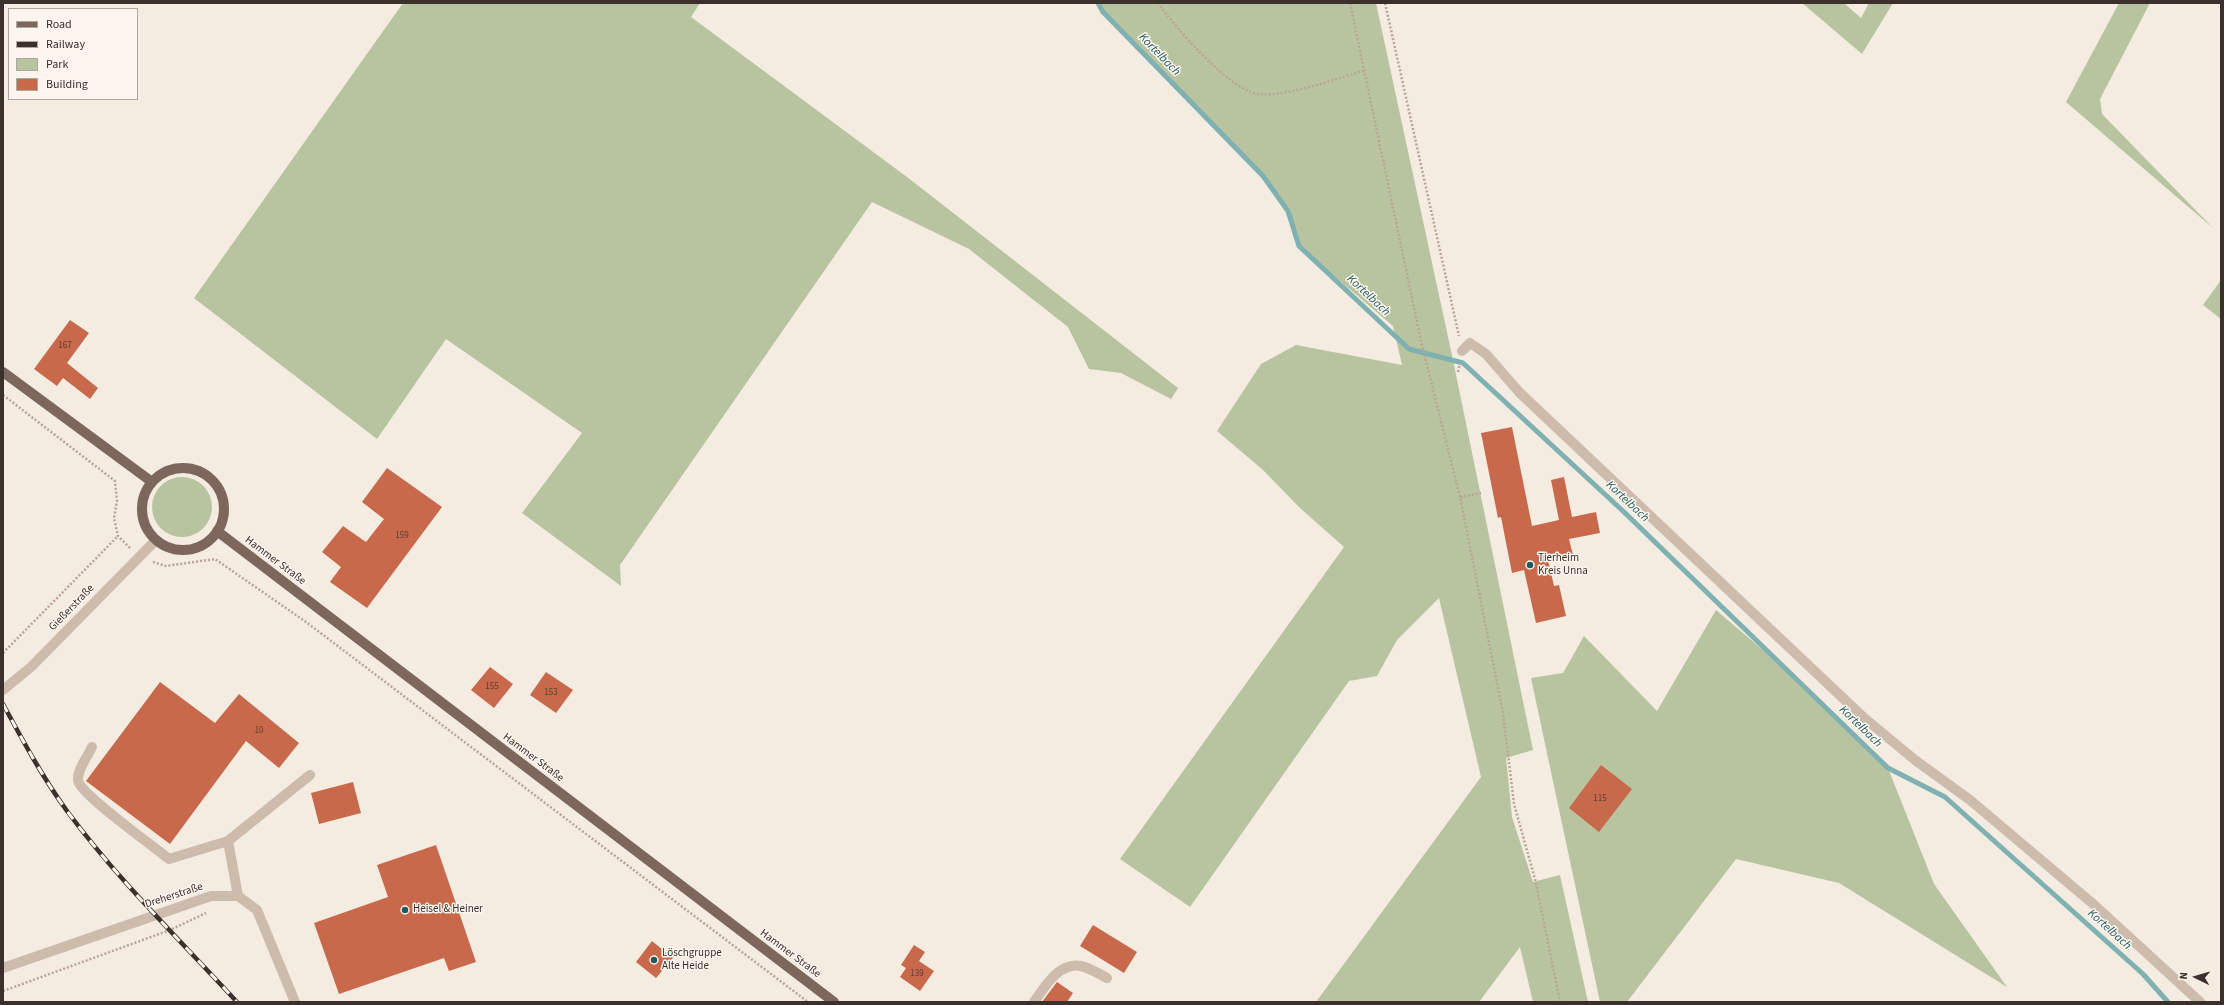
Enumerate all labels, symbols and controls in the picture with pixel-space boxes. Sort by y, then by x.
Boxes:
legend [8,8,138,100]
text: Road [46,16,72,33]
water label: Kortelbach [1135,31,1183,79]
text: Railway [46,36,85,53]
text: Park [46,56,68,73]
text: Building [46,76,88,93]
water label: Kortelbach [1343,272,1393,320]
house number: 167 [58,341,72,351]
water label: Kortelbach [1602,478,1652,526]
house number: 159 [395,531,409,541]
street label: Hammer Straße [242,534,308,588]
place label: Tierheim Kreis Unna [1538,552,1588,578]
marker: Tierheim Kreis Unna [1525,560,1535,570]
street label: Gießerstraße [47,582,97,634]
house number: 155 [485,682,499,692]
house number: 153 [544,688,558,698]
water label: Kortelbach [1836,703,1884,751]
house number: 10 [255,726,263,736]
street label: Hammer Straße [500,731,566,785]
house number: 115 [1593,794,1607,804]
street label: Dreherstraße [143,880,205,912]
place label: Heisel & Heiner [413,903,483,917]
marker: Heisel & Heiner [400,905,410,915]
water label: Kortelbach [2084,907,2134,953]
street label: Hammer Straße [757,927,823,981]
place label: Löschgruppe Alte Heide [662,947,722,973]
marker: Löschgruppe Alte Heide [649,955,659,965]
north arrow [2176,957,2216,997]
house number: 139 [910,969,924,979]
text: N [2176,972,2191,980]

